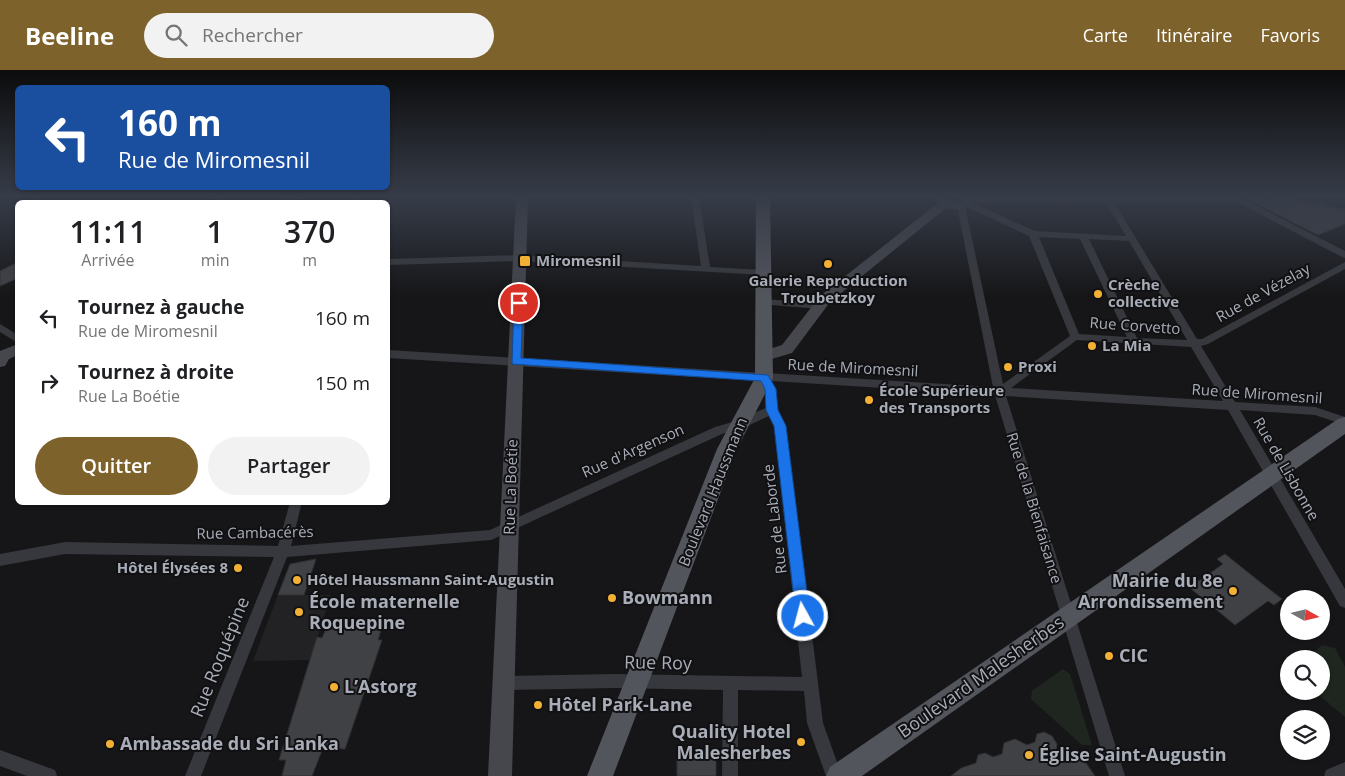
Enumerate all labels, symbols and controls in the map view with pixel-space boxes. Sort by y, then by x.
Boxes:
search box [144,13,494,58]
text: Beeline [25,19,114,52]
icon: search [162,21,190,49]
text: Rechercher [202,22,303,48]
text: Carte [1083,23,1128,47]
text: Itinéraire [1156,23,1232,47]
text: Favoris [1260,23,1320,47]
text: 160 m [118,99,222,146]
icon: left [35,105,100,170]
text: Rue de Miromesnil [118,144,310,174]
text: 11:11 [70,211,146,252]
text: 1 [207,211,224,252]
text: 370 [284,211,335,252]
text: Arrivée [81,249,135,271]
text: min [201,249,230,271]
text: m [302,249,317,271]
place label: Miromesnil [536,250,621,270]
marker: Miromesnil [518,254,532,268]
marker: Galerie Reproduction Troubetzkoy [822,258,834,270]
street label: Rue de Vézelay [1212,258,1314,326]
place label: Galerie Reproduction Troubetzkoy [748,270,908,307]
place label: Crèche collective [1108,274,1179,311]
pin [498,282,540,324]
marker: Crèche collective [1092,288,1104,300]
icon: arrive [505,289,533,317]
text: Tournez à gauche [78,294,244,320]
icon: left [35,304,63,332]
text: 160 m [315,305,370,331]
street label: Rue Corvetto [1089,312,1181,338]
text: Rue de Miromesnil [78,320,218,342]
place label: La Mia [1102,335,1151,355]
marker: La Mia [1086,340,1098,352]
street label: Rue de Miromesnil [787,354,919,380]
place label: Proxi [1018,356,1057,376]
text: Tournez à droite [78,359,234,385]
marker: Proxi [1002,361,1014,373]
icon: right [35,369,63,397]
text: 150 m [315,370,370,396]
street label: Rue de Miromesnil [1191,378,1323,408]
place label: École Supérieure des Transports [879,380,1004,417]
text: Rue La Boétie [78,385,180,407]
marker: École Supérieure des Transports [863,394,875,406]
street label: Rue de Lisbonne [1249,413,1325,524]
street label: Boulevard Haussmann [673,414,751,569]
street label: Rue d'Argenson [578,419,687,482]
street label: Rue de la Bienfaisance [1002,430,1067,586]
button: Quitter [35,437,198,495]
button: Partager [208,437,370,495]
street label: Rue La Boétie [498,439,522,535]
street label: Rue de Laborde [757,463,791,575]
street label: Rue Cambacérès [196,521,314,543]
place label: Hôtel Élysées 8 [117,557,228,577]
marker: Hôtel Élysées 8 [232,562,244,574]
place label: Mairie du 8e Arrondissement [1078,568,1223,613]
place label: Hôtel Haussmann Saint-Augustin [307,569,554,589]
marker: Hôtel Haussmann Saint-Augustin [291,574,303,586]
place label: Bowmann [622,585,713,609]
marker: Mairie du 8e Arrondissement [1227,585,1239,597]
place label: École maternelle Roquepine [309,589,460,634]
position arrow [776,589,828,641]
north arrow [1280,590,1330,640]
map controls [1280,590,1330,760]
marker: Bowmann [606,592,618,604]
street label: Rue Roquépine [184,593,254,720]
marker: École maternelle Roquepine [293,606,305,618]
street label: Boulevard Malesherbes [893,610,1068,743]
place label: CIC [1119,643,1148,667]
street label: Rue Roy [624,649,693,675]
marker: CIC [1103,650,1115,662]
button: search [1280,650,1330,700]
place label: L’Astorg [344,674,417,698]
marker: L’Astorg [328,681,340,693]
place label: Hôtel Park-Lane [548,692,692,716]
marker: Hôtel Park-Lane [532,699,544,711]
button: layers [1280,710,1330,760]
place label: Quality Hotel Malesherbes [671,719,791,764]
place label: Ambassade du Sri Lanka [120,731,339,755]
marker: Quality Hotel Malesherbes [795,736,807,748]
marker: Ambassade du Sri Lanka [104,738,116,750]
place label: Église Saint-Augustin [1039,742,1227,766]
marker: Église Saint-Augustin [1023,749,1035,761]

